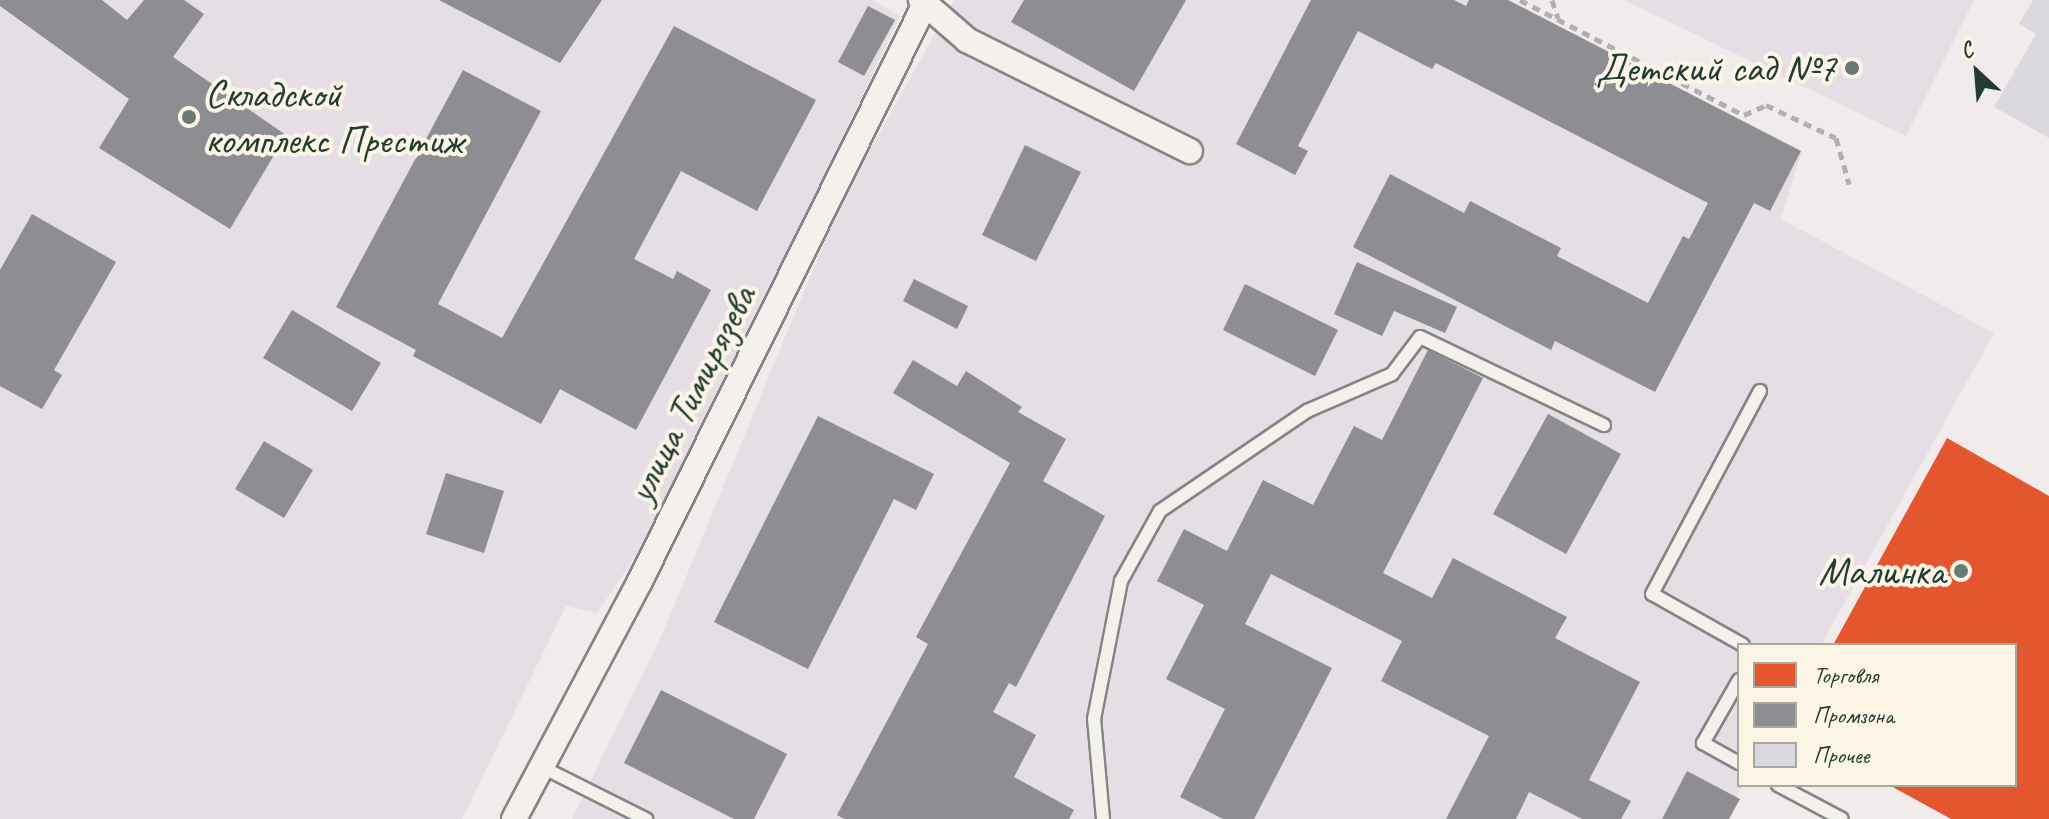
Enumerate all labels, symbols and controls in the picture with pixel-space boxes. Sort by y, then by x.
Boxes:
north arrow [1937,32,2017,112]
text: С [1955,35,1977,65]
place label: Детский сад №7 [1596,44,1836,92]
marker: Детский сад №7 [1843,59,1861,77]
place label: Складской комплекс Престиж [205,70,466,164]
marker: Складской комплекс Престиж [180,108,198,126]
street label: улица Тимирязева [616,278,766,510]
place label: Малинка [1819,547,1945,595]
marker: Малинка [1952,562,1970,580]
legend [1737,643,2017,787]
text: Торговля [1813,660,1878,690]
text: Промзона [1813,700,1894,730]
text: Прочее [1813,740,1869,770]

